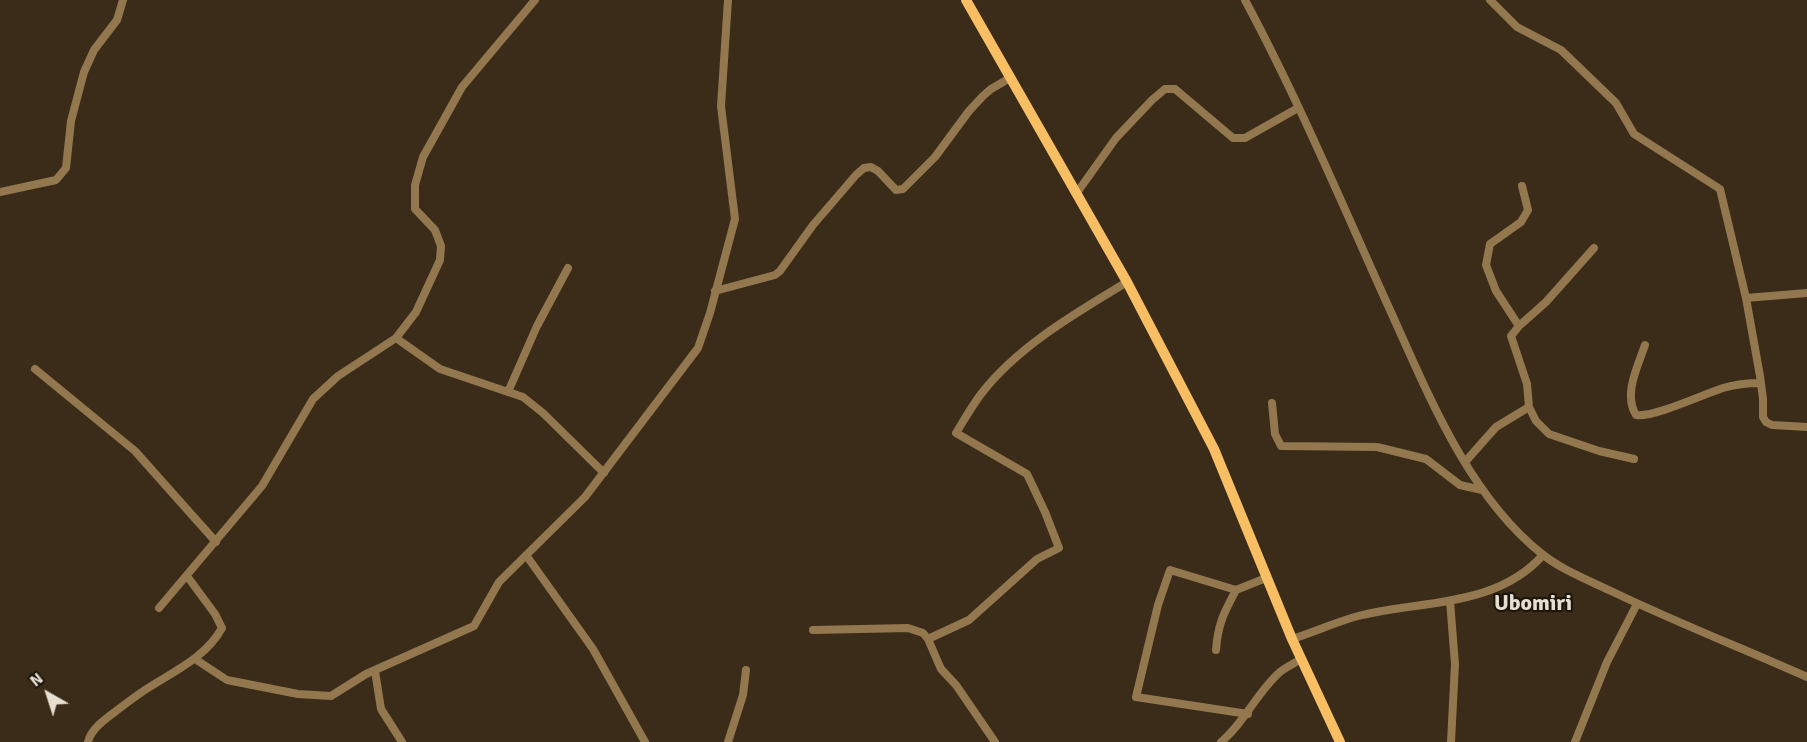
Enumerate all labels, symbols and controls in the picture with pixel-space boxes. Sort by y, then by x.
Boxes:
district label: Ubomiri [1494,591,1572,617]
north arrow [18,664,78,724]
text: N [26,669,47,691]

